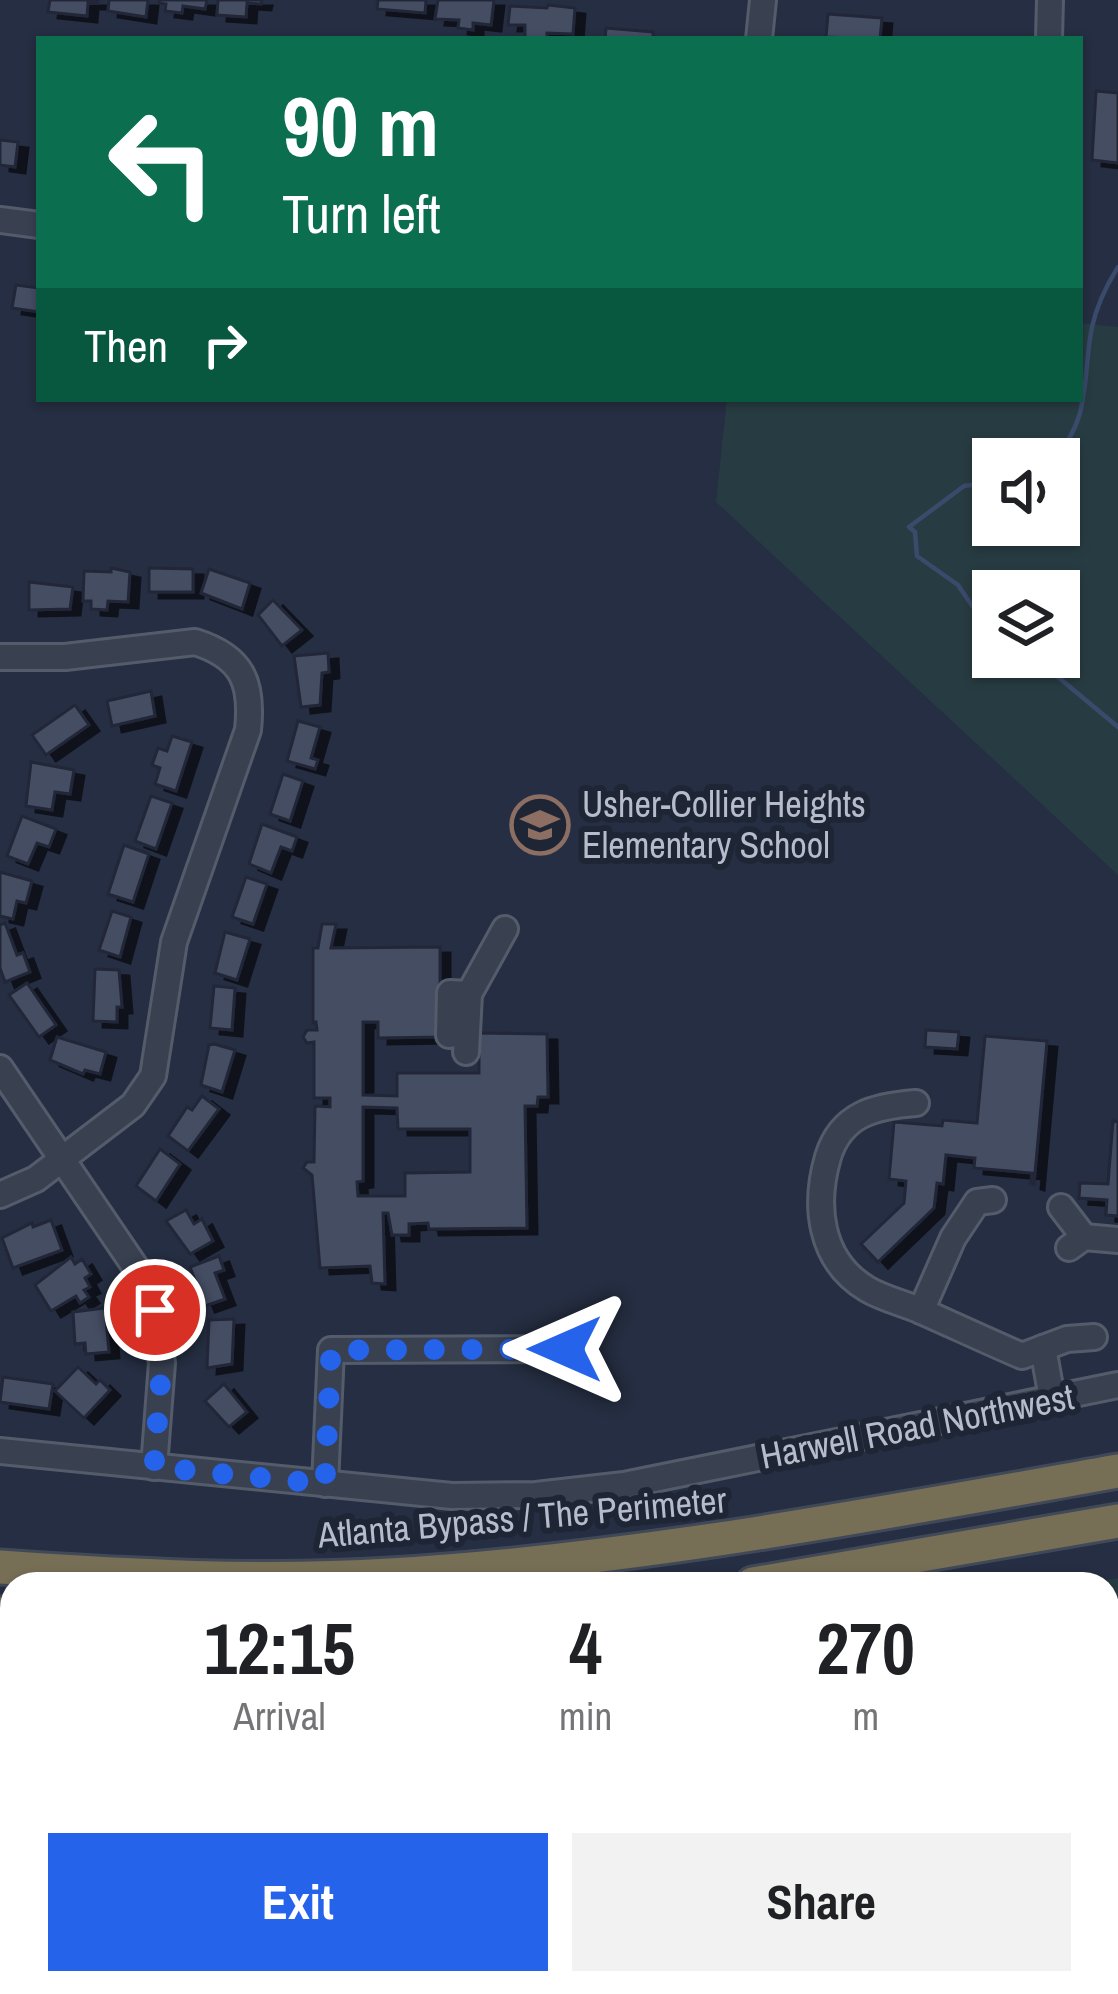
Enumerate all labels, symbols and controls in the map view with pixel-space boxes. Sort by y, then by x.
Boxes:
text: 90 m [282,69,439,182]
icon: left [84,84,240,240]
text: Turn left [282,177,441,250]
icon: right [192,312,258,378]
text: Then [84,315,168,376]
map controls [972,438,1080,678]
button: sound [972,438,1080,546]
button: layers [972,570,1080,678]
place label: Usher-Collier Heights Elementary School [582,780,866,869]
school or university icon: Usher-Collier Heights Elementary School [509,794,571,856]
pin [104,1259,206,1361]
icon: arrive [122,1277,188,1343]
position arrow [502,1286,628,1412]
street label: Harwell Road Northwest [756,1372,1078,1480]
street label: Atlanta Bypass / The Perimeter [315,1475,728,1559]
text: 12:15 [204,1599,355,1696]
text: 4 [569,1599,602,1696]
text: 270 [816,1599,915,1696]
text: Arrival [233,1690,326,1742]
text: min [559,1690,612,1742]
text: m [852,1690,879,1742]
button: Exit [48,1833,548,1971]
button: Share [572,1833,1071,1971]

